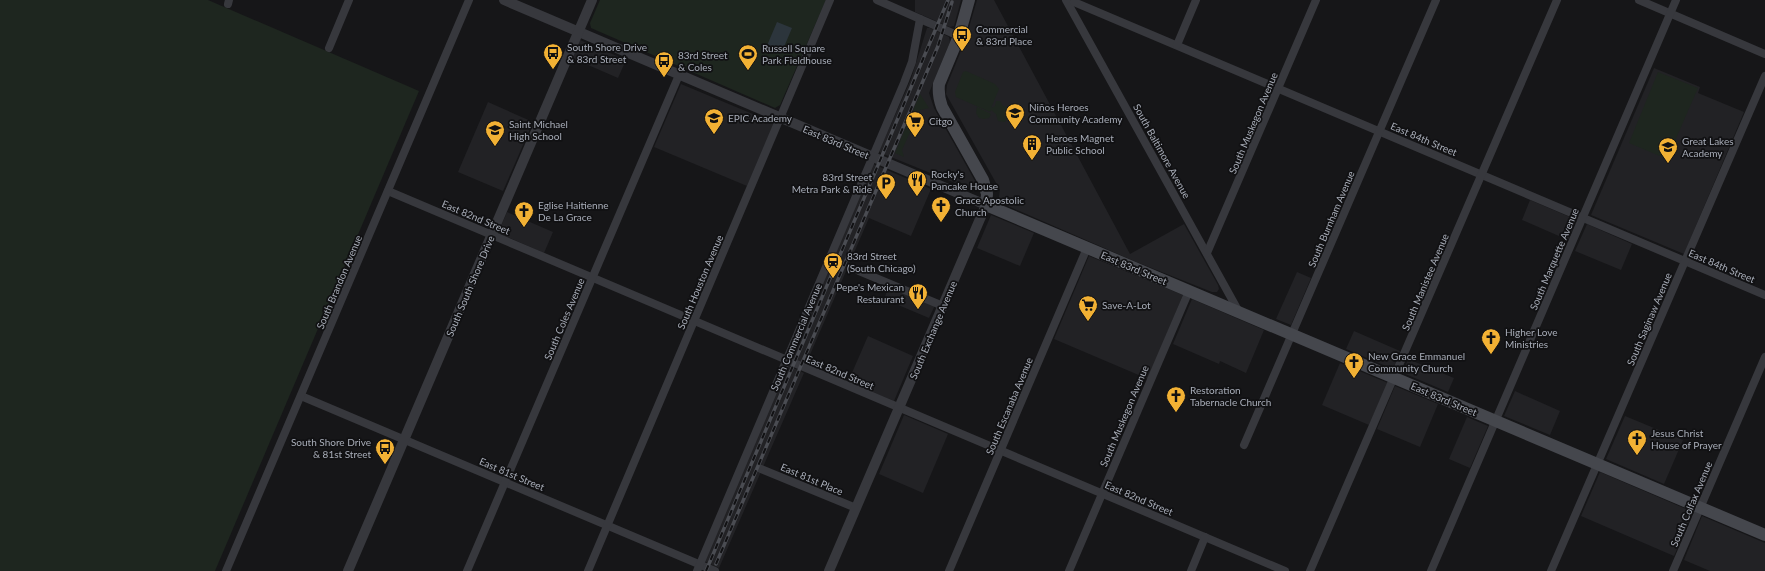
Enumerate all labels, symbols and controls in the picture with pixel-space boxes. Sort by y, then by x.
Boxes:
place label: Commercial & 83rd Place [976,23,1032,47]
bus stop icon: Commercial & 83rd Place [951,24,973,52]
place label: South Shore Drive & 83rd Street [567,41,647,65]
bus stop icon: South Shore Drive & 83rd Street [542,42,564,70]
place label: Russell Square Park Fieldhouse [762,42,832,66]
sports icon: Russell Square Park Fieldhouse [737,43,759,71]
place label: 83rd Street & Coles [678,49,728,73]
bus stop icon: 83rd Street & Coles [653,50,675,78]
street label: South Muskegon Avenue [1226,70,1280,176]
place label: Niños Heroes Community Academy [1029,101,1123,125]
school or university icon: Niños Heroes Community Academy [1004,102,1026,130]
street label: South Baltimore Avenue [1131,102,1193,200]
school or university icon: EPIC Academy [703,107,725,135]
supermarket icon: Citgo [904,110,926,138]
place label: EPIC Academy [728,112,793,124]
place label: Citgo [929,115,953,127]
place label: Saint Michael High School [509,118,568,142]
school or university icon: Saint Michael High School [484,119,506,147]
street label: East 84th Street [1389,120,1459,159]
street label: East 83rd Street [801,123,871,161]
place label: Heroes Magnet Public School [1046,132,1114,156]
building icon: Heroes Magnet Public School [1021,133,1043,161]
place label: Great Lakes Academy [1682,135,1734,159]
school or university icon: Great Lakes Academy [1657,136,1679,164]
place label: Rocky's Pancake House [931,168,998,192]
restaurant icon: Rocky's Pancake House [906,169,928,197]
street label: South Burnham Avenue [1305,169,1357,269]
place label: 83rd Street Metra Park & Ride [792,171,872,195]
parking icon: 83rd Street Metra Park & Ride [875,172,897,200]
place label: Grace Apostolic Church [955,194,1024,218]
church icon: Grace Apostolic Church [930,195,952,223]
street label: East 82nd Street [440,197,512,237]
place label: Eglise Haitienne De La Grace [538,199,609,223]
church icon: Eglise Haitienne De La Grace [513,200,535,228]
street label: South Marquette Avenue [1527,206,1581,312]
street label: South Manistee Avenue [1399,232,1451,332]
street label: South Brandon Avenue [314,233,364,331]
street label: South Houston Avenue [675,233,725,331]
street label: South South Shore Drive [443,234,497,338]
street label: East 84th Street [1687,247,1757,286]
street label: East 83rd Street [1099,249,1169,287]
place label: 83rd Street (South Chicago) [847,250,916,274]
station icon: 83rd Street (South Chicago) [822,251,844,279]
street label: South Saginaw Avenue [1624,271,1674,367]
street label: South Coles Avenue [541,276,587,362]
street label: South Exchange Avenue [907,279,959,381]
street label: South Commercial Avenue [768,281,824,393]
place label: Pepe's Mexican Restaurant [836,281,904,305]
restaurant icon: Pepe's Mexican Restaurant [907,282,929,310]
supermarket icon: Save-A-Lot [1077,294,1099,322]
place label: Save-A-Lot [1102,299,1151,311]
place label: Higher Love Ministries [1505,326,1558,350]
church icon: Higher Love Ministries [1480,327,1502,355]
place label: New Grace Emmanuel Community Church [1368,350,1465,374]
church icon: New Grace Emmanuel Community Church [1343,351,1365,379]
street label: East 82nd Street [804,352,876,392]
street label: South Escanaba Avenue [983,356,1035,456]
street label: South Muskegon Avenue [1097,363,1151,469]
street label: East 83rd Street [1409,380,1479,418]
place label: Restoration Tabernacle Church [1190,384,1271,408]
church icon: Restoration Tabernacle Church [1165,385,1187,413]
place label: Jesus Christ House of Prayer [1651,427,1722,451]
church icon: Jesus Christ House of Prayer [1626,428,1648,456]
place label: South Shore Drive & 81st Street [291,436,371,460]
bus stop icon: South Shore Drive & 81st Street [374,437,396,465]
street label: East 81st Street [478,455,547,493]
street label: South Colfax Avenue [1668,459,1714,549]
street label: East 81st Place [779,460,845,498]
street label: East 82nd Street [1103,478,1175,518]

